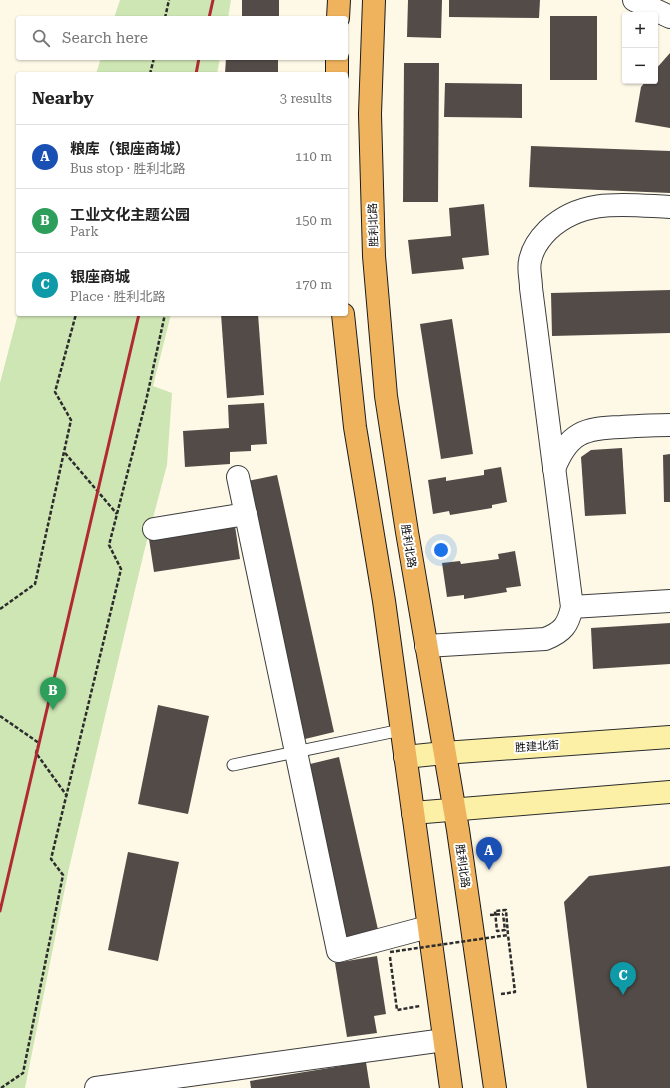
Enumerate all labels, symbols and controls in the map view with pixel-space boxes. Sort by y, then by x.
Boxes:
map controls [622,12,658,84]
button: + [622,12,658,48]
search box [16,16,348,60]
icon: search [30,27,52,49]
text: Search here [62,29,148,47]
button: − [622,48,658,84]
text: Nearby [32,88,94,108]
text: 3 results [280,91,332,106]
text: 粮库（银座商城） [70,140,190,158]
text: A [40,149,50,164]
text: 110 m [295,149,332,164]
text: Bus stop · 胜利北路 [70,161,185,176]
street label: 胜利北路 [366,203,381,247]
text: 工业文化主题公园 [70,206,190,224]
text: B [40,213,50,228]
text: 150 m [295,213,332,228]
text: Park [70,224,99,239]
text: 银座商城 [70,268,130,286]
text: C [40,277,50,292]
text: 170 m [295,277,332,292]
text: Place · 胜利北路 [70,289,165,304]
street label: 胜利北路 [399,523,418,569]
your location [431,540,451,560]
pin: B [40,677,66,710]
street label: 胜建北街 [515,738,559,755]
pin: A [476,837,502,870]
street label: 胜利北路 [453,843,472,889]
pin: C [610,962,636,995]

